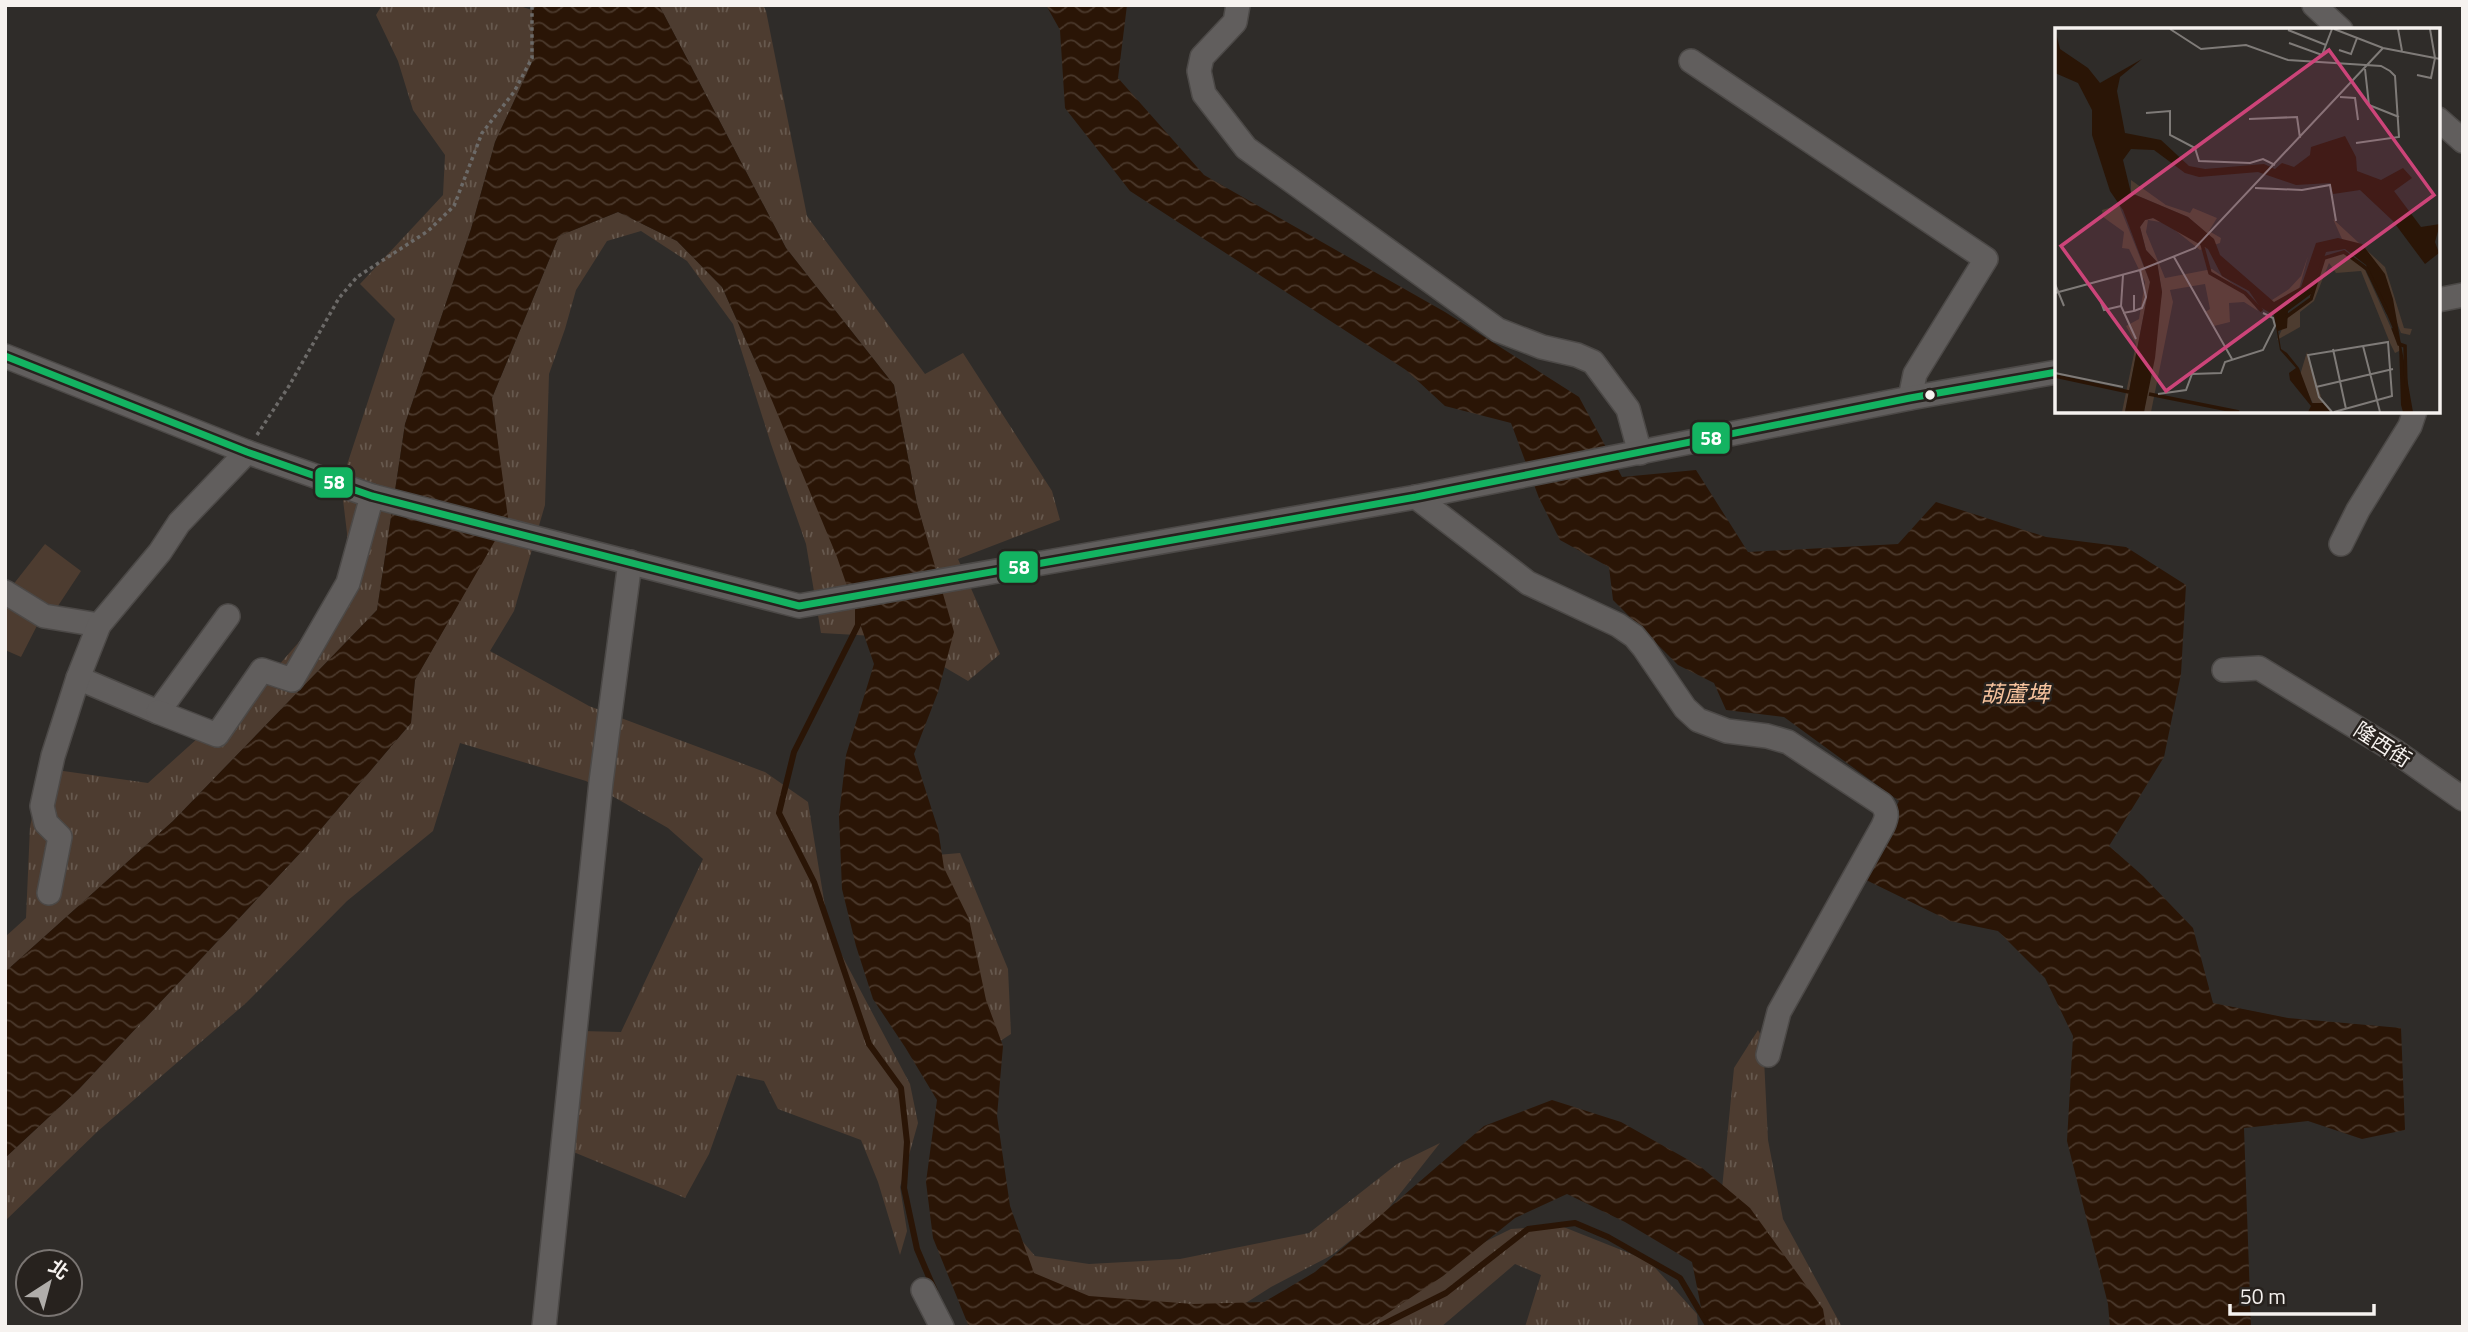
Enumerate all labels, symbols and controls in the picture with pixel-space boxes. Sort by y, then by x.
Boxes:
inset map [2055,28,2440,413]
unlabelled marker [1923,388,1937,402]
line badge: 58 [1691,421,1731,455]
text: 58 [1700,423,1722,452]
line badge: 58 [314,466,354,499]
text: 58 [323,467,345,496]
line badge: 58 [998,550,1039,584]
text: 58 [1008,552,1030,581]
water label: 葫蘆埤 [1981,676,2053,711]
street label: 隆西街 [2348,713,2418,775]
north arrow [14,1248,84,1318]
text: 北 [43,1252,76,1286]
scale bar [2230,1272,2374,1316]
text: 50 m [2240,1280,2286,1312]

